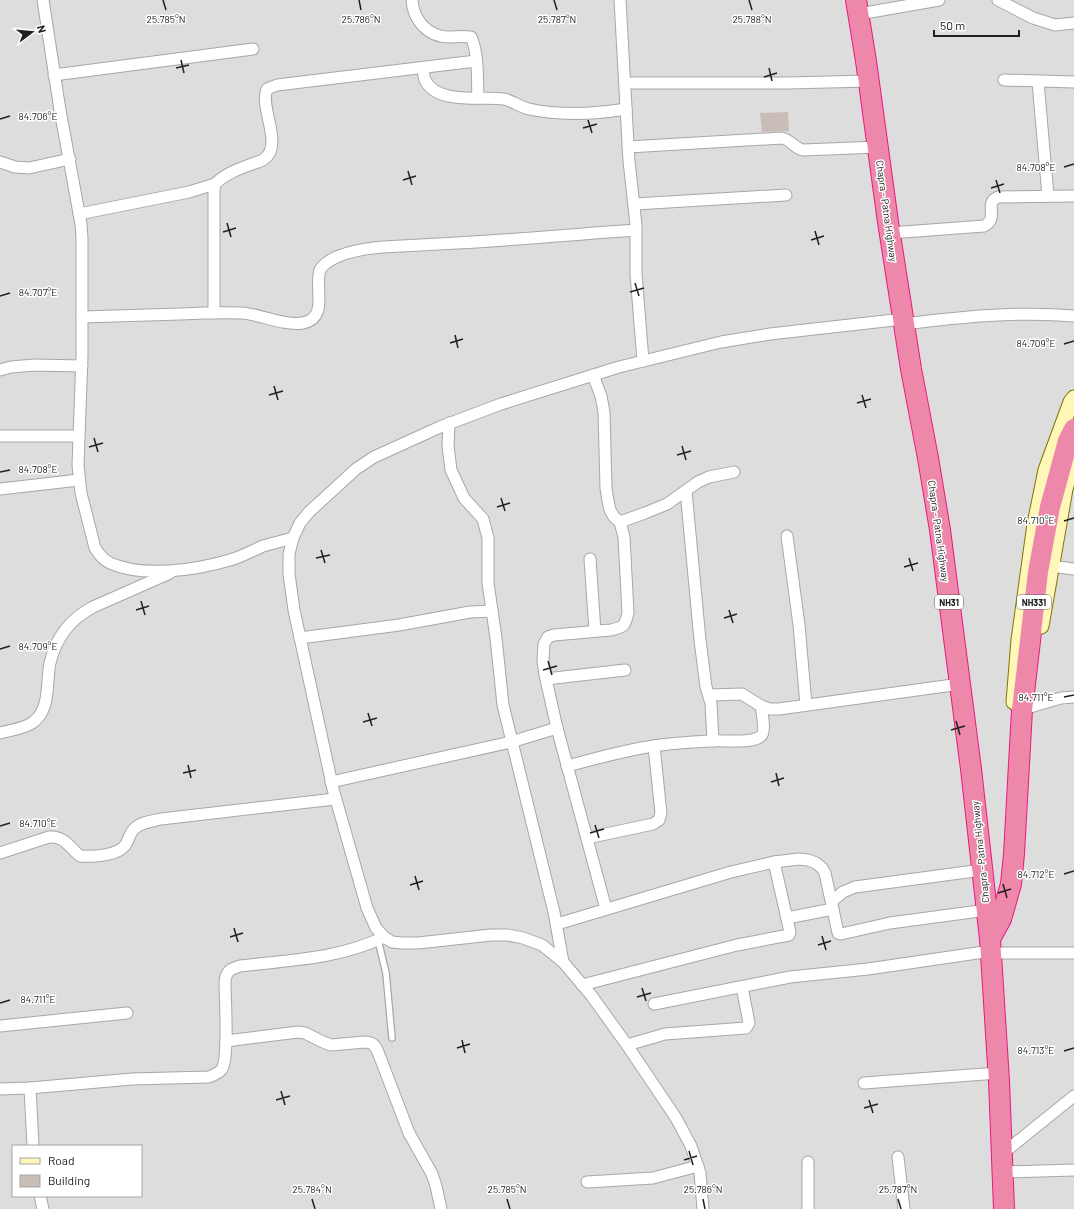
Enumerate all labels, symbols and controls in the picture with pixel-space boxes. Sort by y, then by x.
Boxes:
north arrow [12,12,52,52]
scale bar [934,12,1019,38]
text: 25.785°N [147,13,185,25]
text: 25.786°N [342,13,380,25]
text: 25.787°N [538,13,576,25]
text: 25.788°N [733,13,772,25]
text: 50 m [940,18,965,32]
text: N [35,24,49,34]
text: 84.706°E [19,110,57,122]
street label: Chapra - Patna Highway [874,159,900,263]
text: 84.708°E [1017,161,1055,173]
text: 84.707°E [19,286,57,298]
text: 84.709°E [1017,337,1055,349]
text: 84.708°E [19,463,57,475]
street label: Chapra - Patna Highway [926,479,952,583]
text: 84.710°E [1017,514,1055,526]
road number: NH31 [935,595,963,609]
road number: NH331 [1017,595,1051,609]
text: 84.709°E [19,640,57,652]
text: 84.711°E [1018,691,1054,703]
street label: Chapra - Patna Highway [969,800,991,904]
text: 84.710°E [19,817,57,829]
text: 84.712°E [1018,868,1054,880]
text: 84.711°E [20,993,56,1005]
text: 84.713°E [1018,1044,1054,1056]
legend [12,1145,142,1197]
text: Road [48,1153,75,1167]
text: Building [48,1173,90,1187]
text: 25.784°N [292,1183,332,1195]
text: 25.785°N [488,1183,526,1195]
text: 25.786°N [684,1183,722,1195]
text: 25.787°N [879,1183,917,1195]

